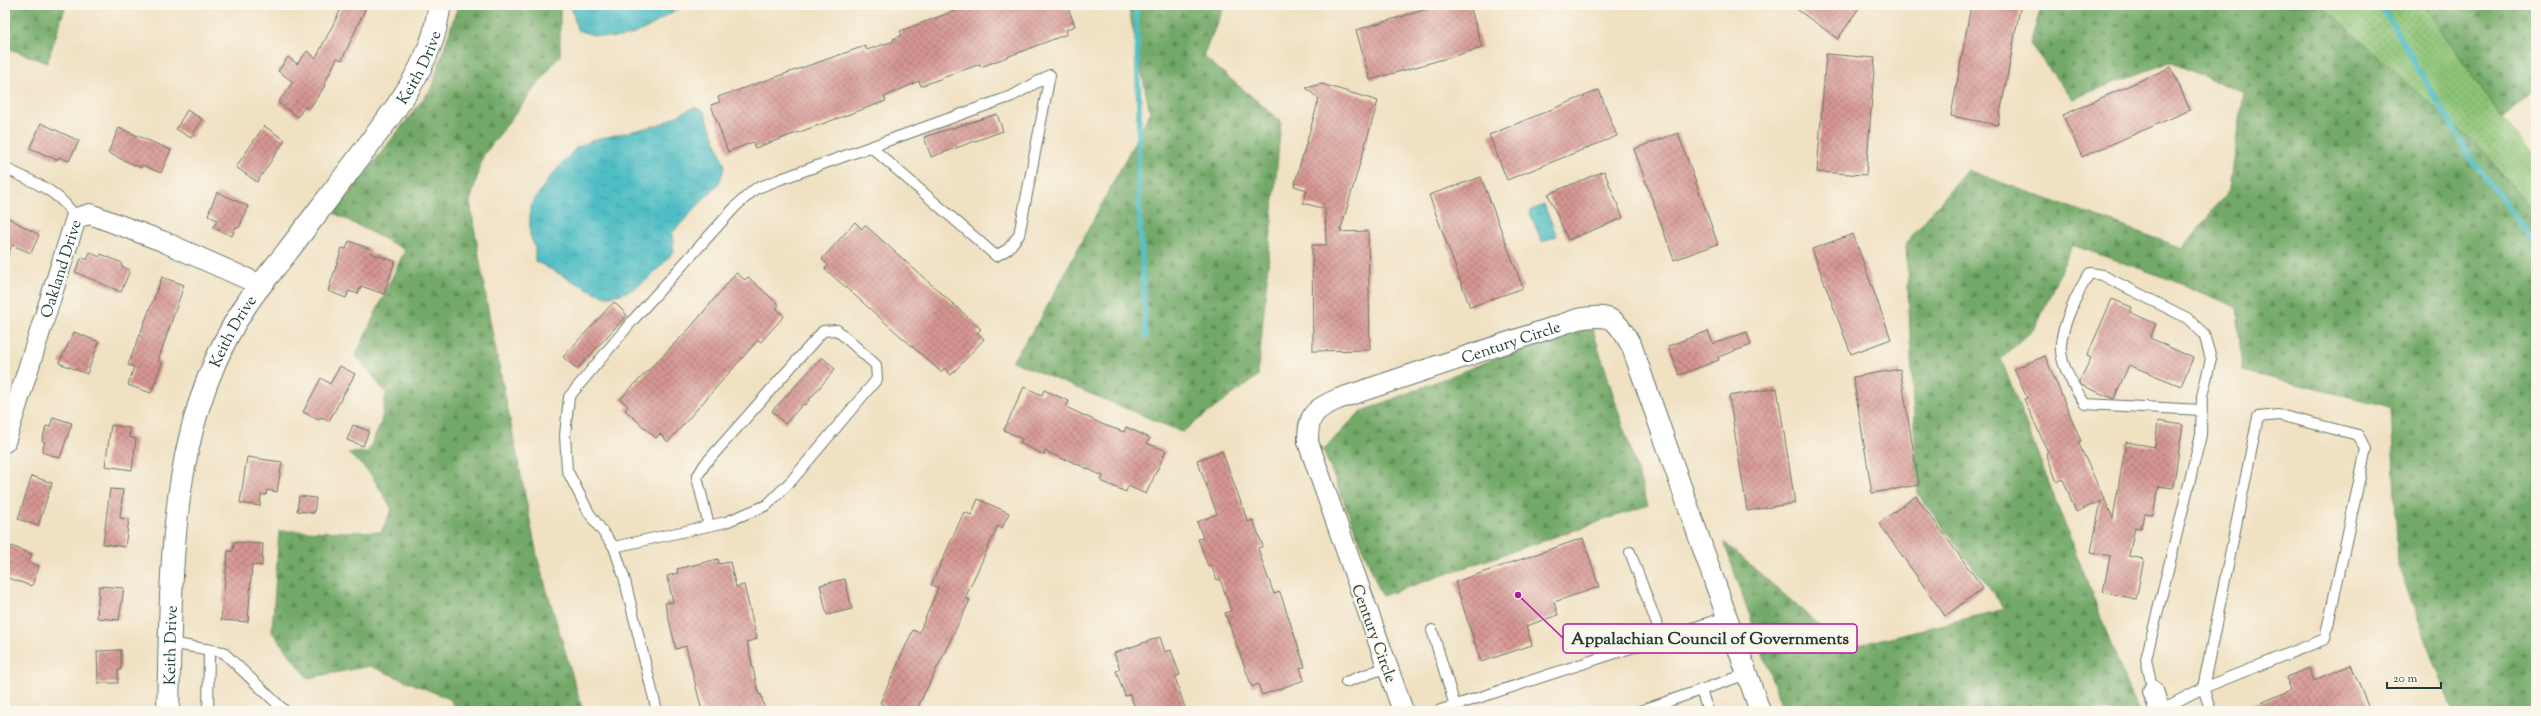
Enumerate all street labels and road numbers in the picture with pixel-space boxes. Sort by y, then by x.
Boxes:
street label: Keith Drive [392,29,448,110]
street label: Oakland Drive [36,217,89,321]
street label: Keith Drive [205,291,263,372]
street label: Century Circle [1459,317,1564,371]
street label: Century Circle [1344,581,1401,686]
street label: Keith Drive [160,605,185,685]

